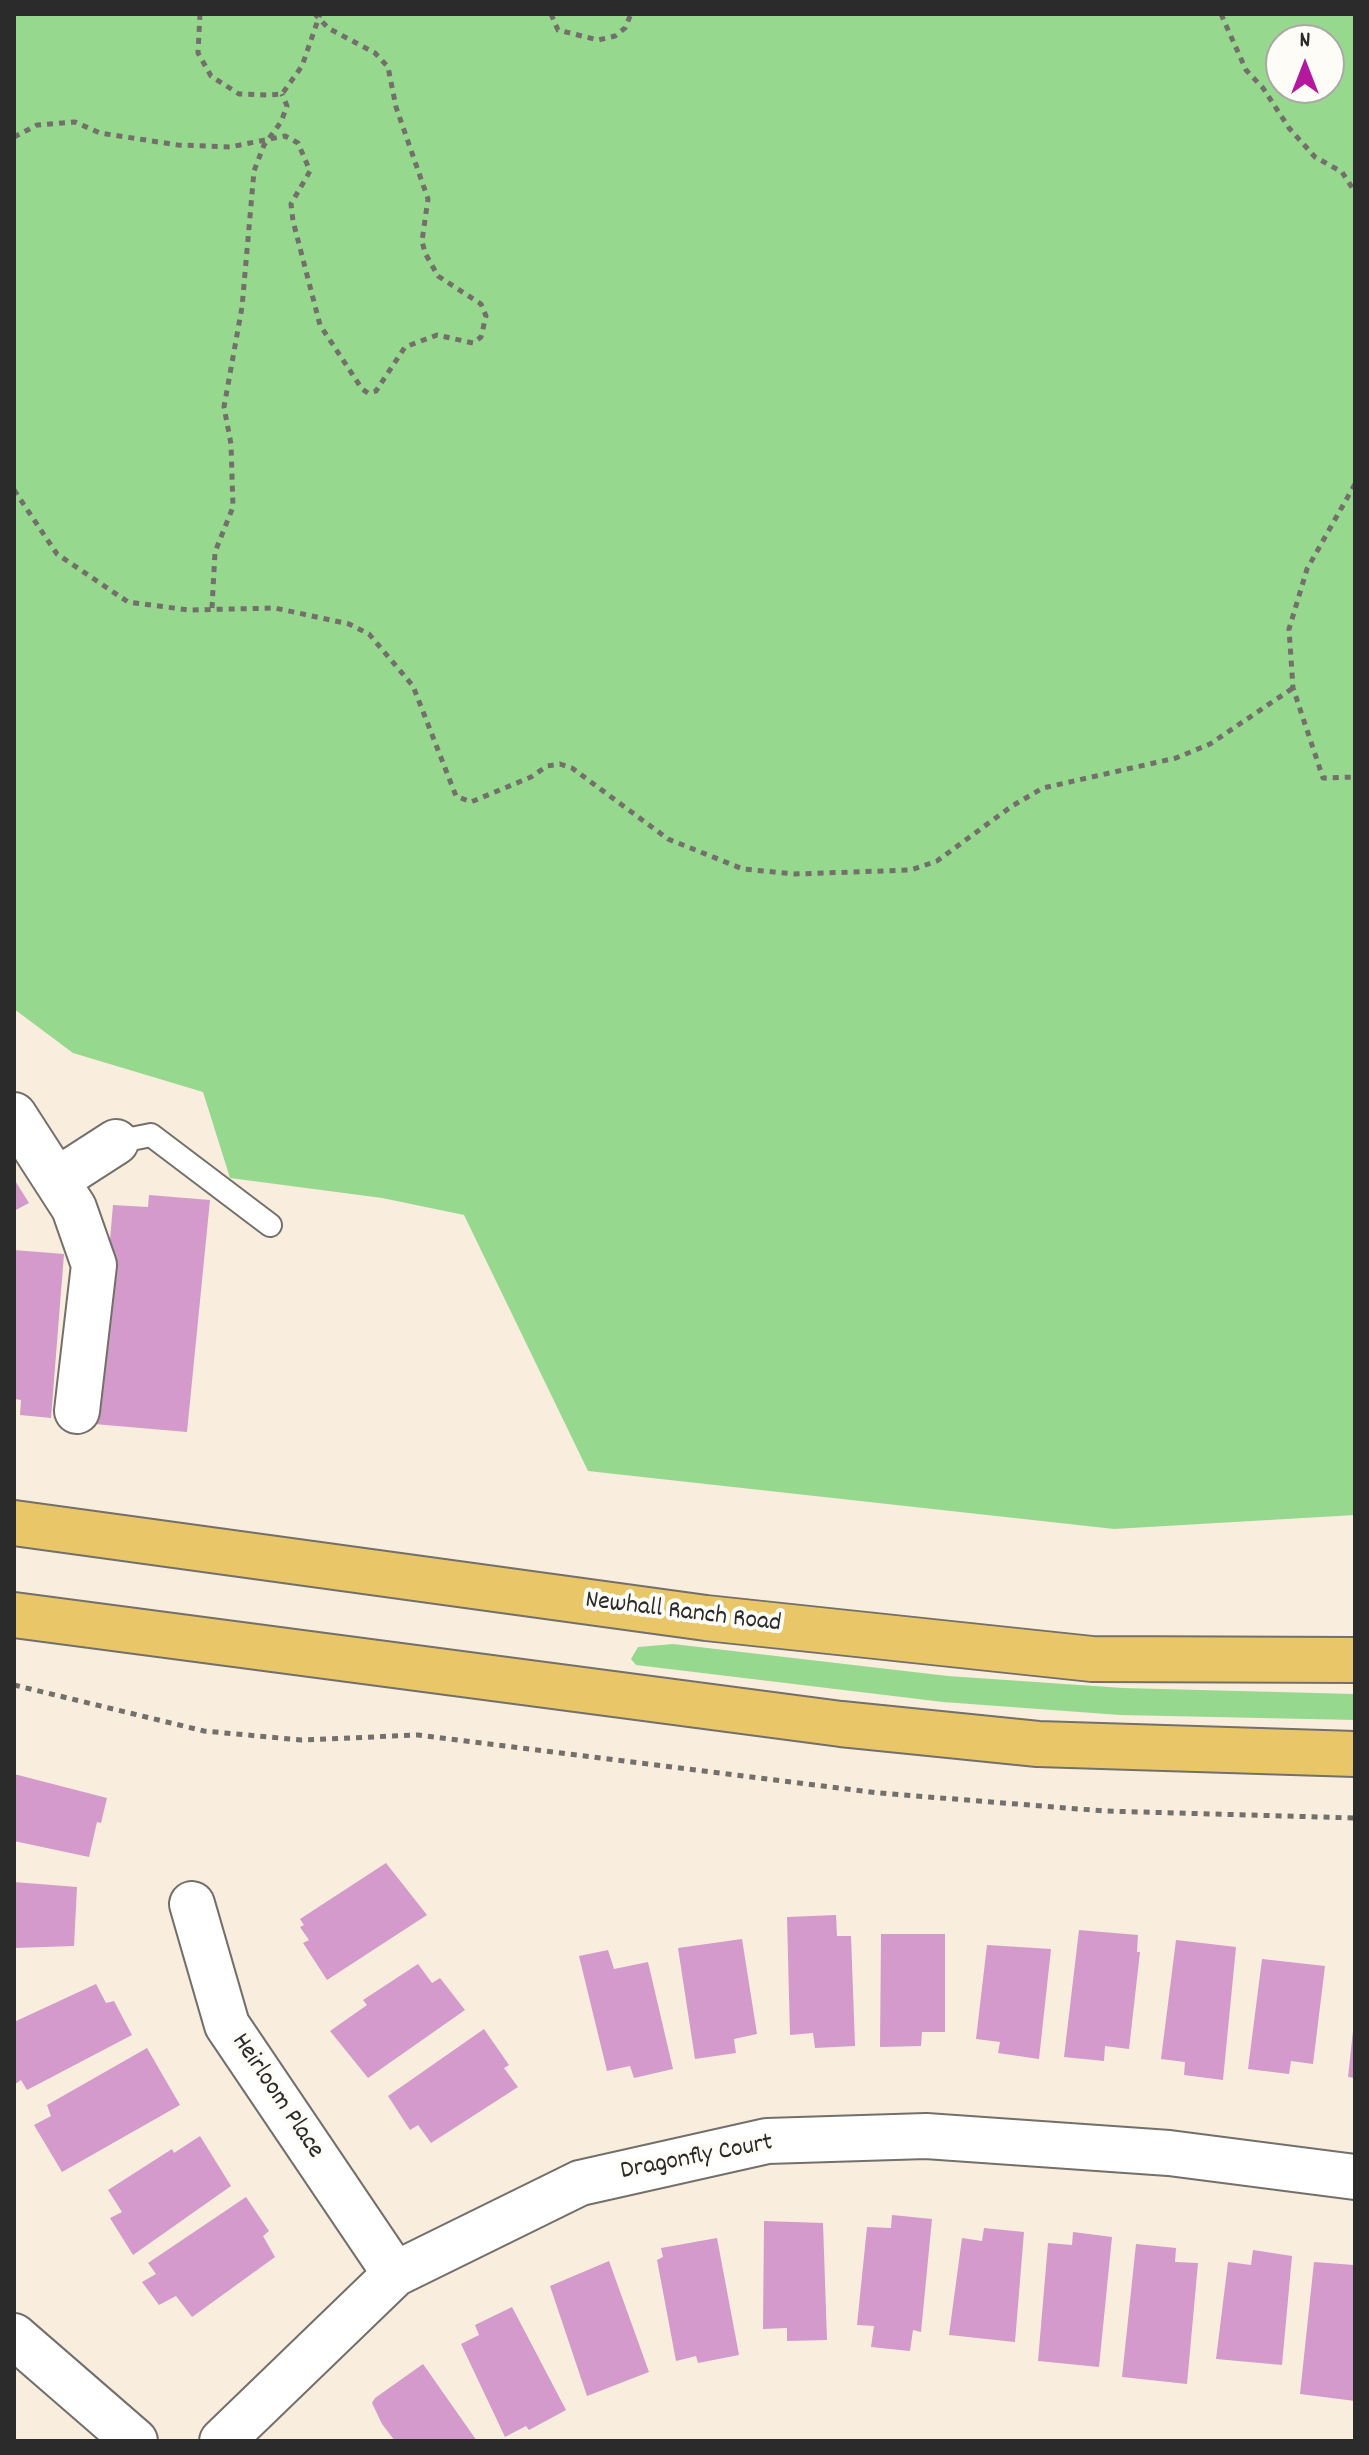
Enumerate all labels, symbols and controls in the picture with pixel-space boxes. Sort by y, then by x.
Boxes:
north arrow [1265,24,1345,104]
text: N [1300,26,1310,57]
street label: Newhall Ranch Road [583,1586,783,1642]
street label: Heirloom Place [223,2028,329,2166]
street label: Dragonfly Court [618,2129,776,2189]

